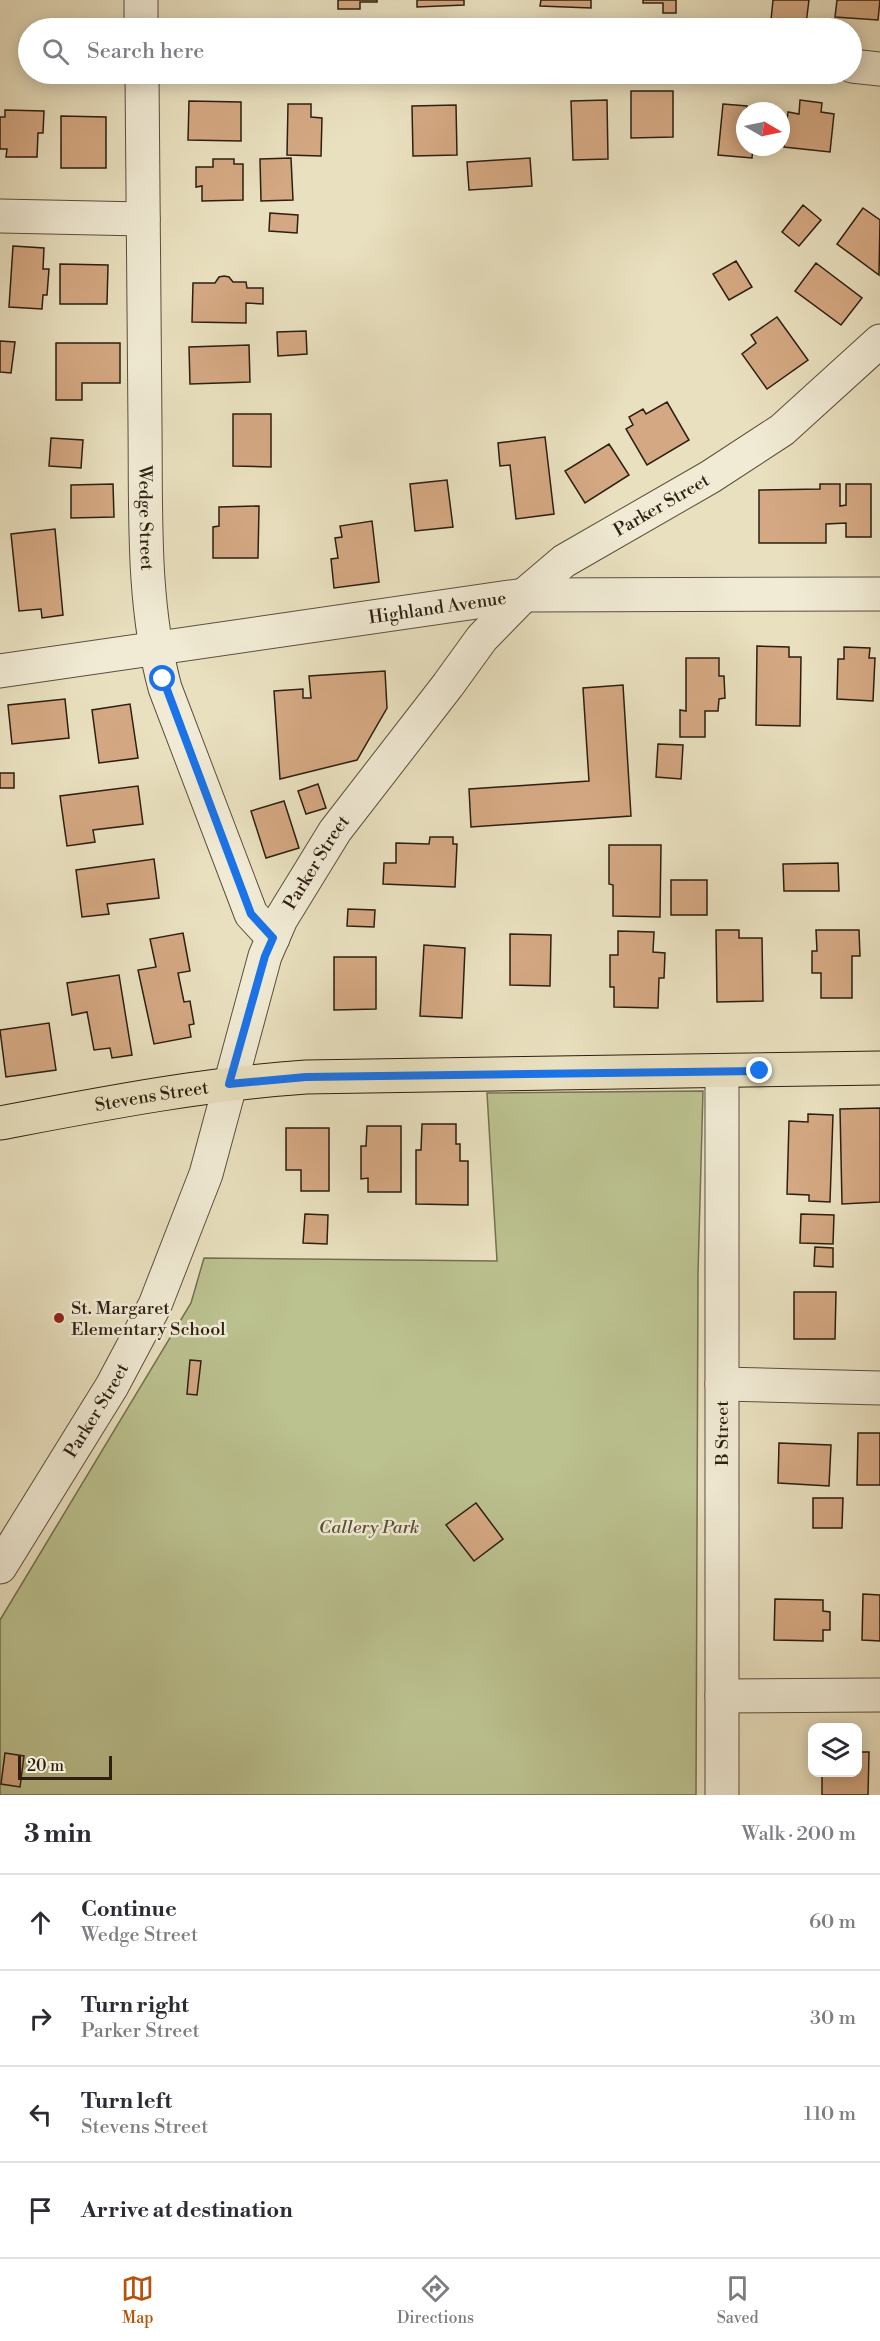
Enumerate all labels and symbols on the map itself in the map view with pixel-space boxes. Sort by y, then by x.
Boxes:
north arrow [736,102,790,156]
street label: Wedge Street [133,464,158,572]
street label: Parker Street [609,469,714,542]
street label: Highland Avenue [367,587,508,629]
route start [149,665,175,691]
street label: Parker Street [279,810,355,914]
route end [746,1057,772,1083]
street label: Stevens Street [93,1076,210,1117]
place label: St. Margaret Elementary School [71,1297,226,1341]
marker: St. Margaret Elementary School [52,1311,66,1325]
street label: Parker Street [59,1359,134,1462]
street label: B Street [711,1400,734,1467]
park label: Callery Park [319,1516,419,1539]
scale bar [18,1753,112,1780]

